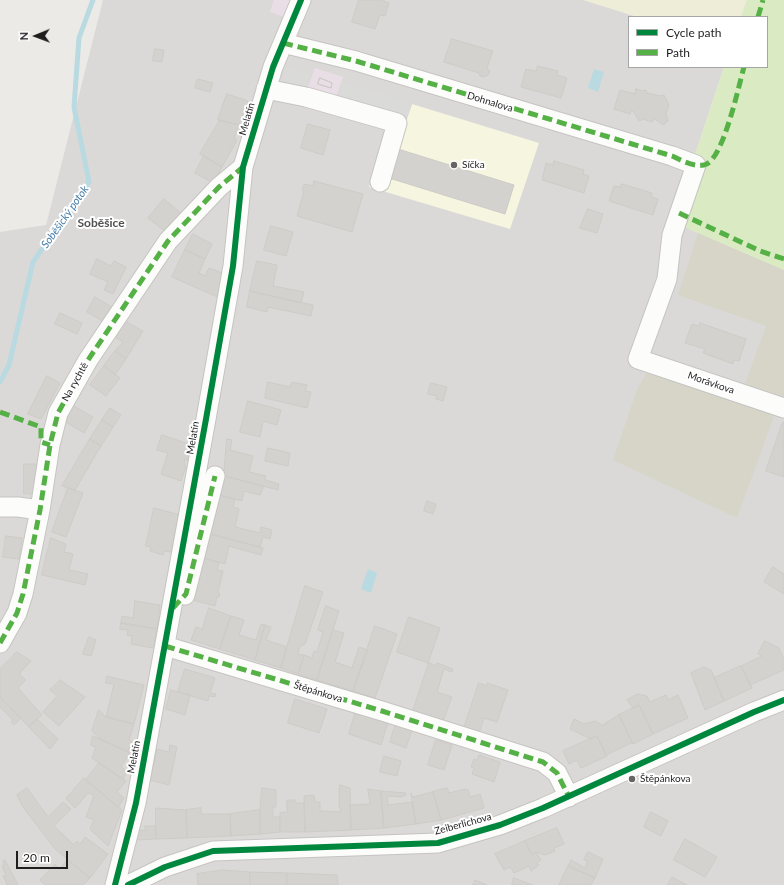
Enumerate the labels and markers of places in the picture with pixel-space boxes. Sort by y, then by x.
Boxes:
place label: Síčka [462,159,485,171]
marker: Síčka [449,160,459,170]
place label: Štěpánkova [640,773,691,785]
marker: Štěpánkova [627,774,637,784]

